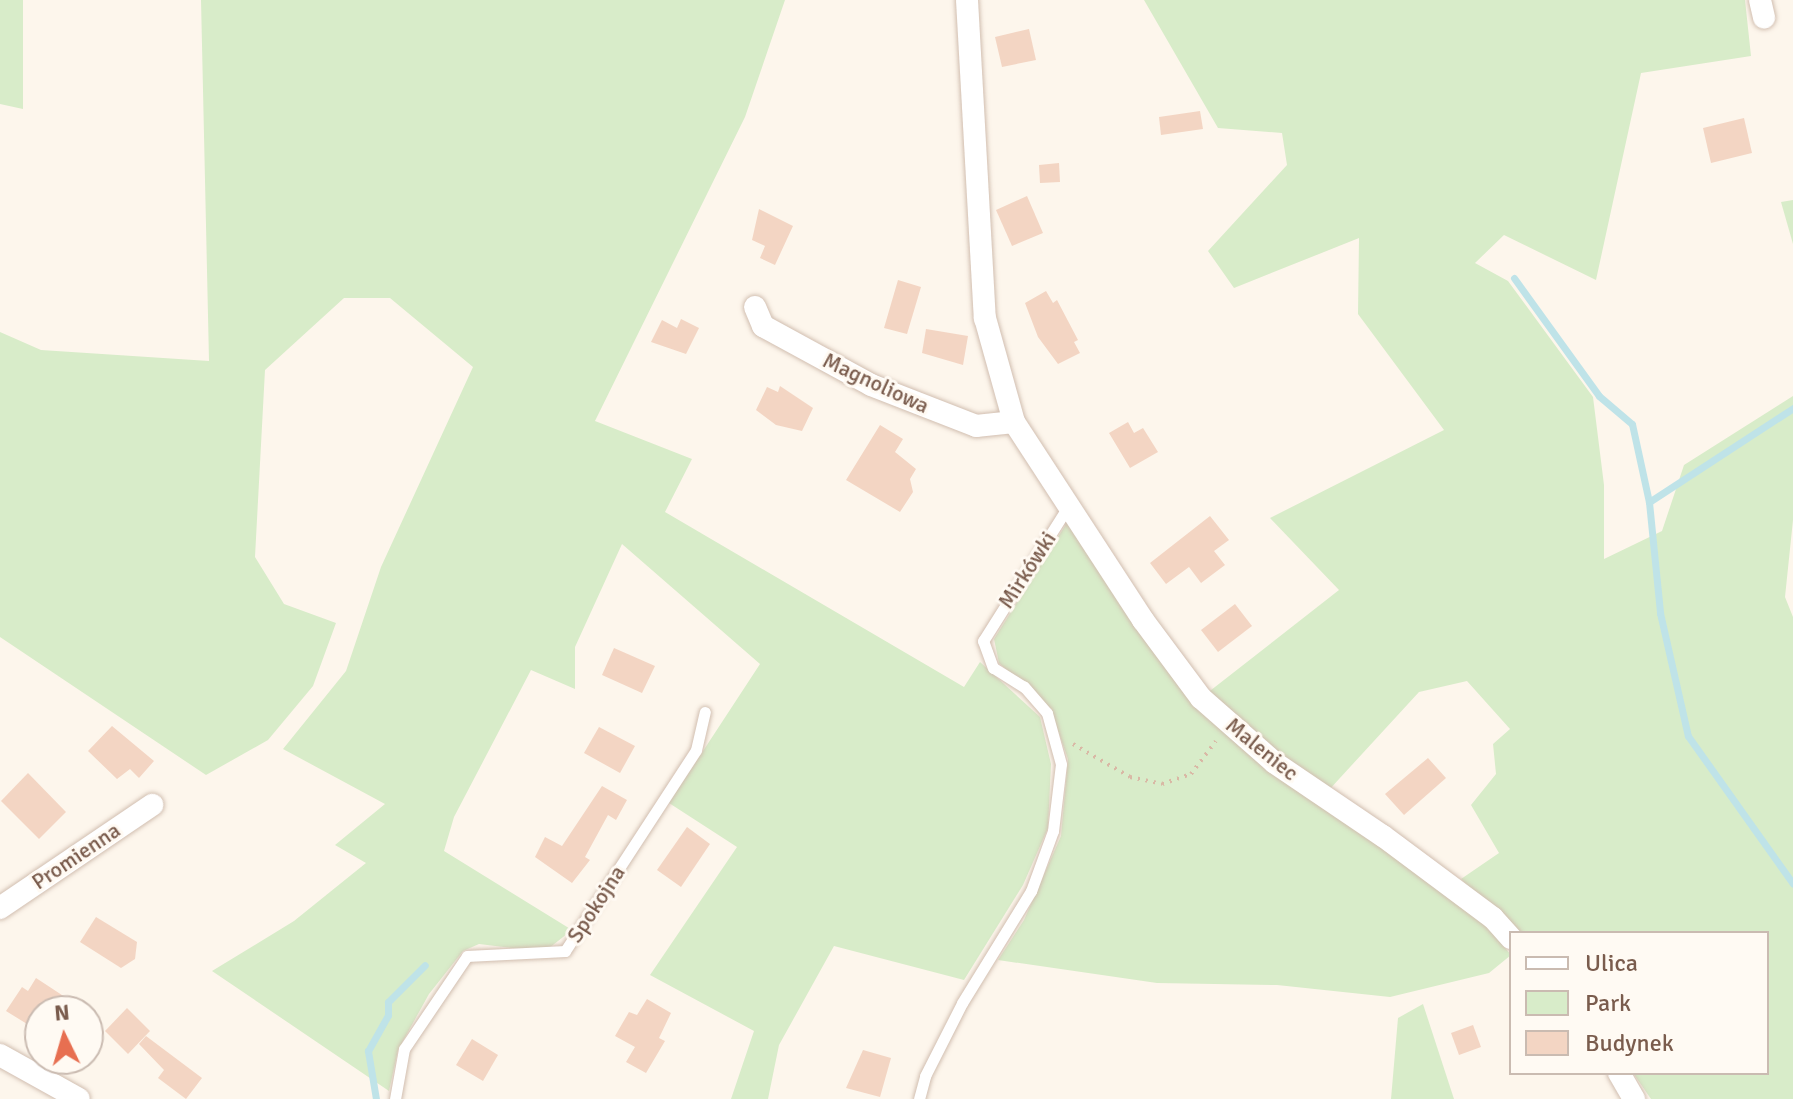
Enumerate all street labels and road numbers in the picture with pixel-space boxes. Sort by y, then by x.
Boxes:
street label: Magnoliowa [819,347,933,419]
street label: Mirkówki [992,527,1062,613]
street label: Maleniec [1220,712,1304,786]
street label: Promienna [27,817,125,895]
street label: Spokojna [561,860,631,948]

